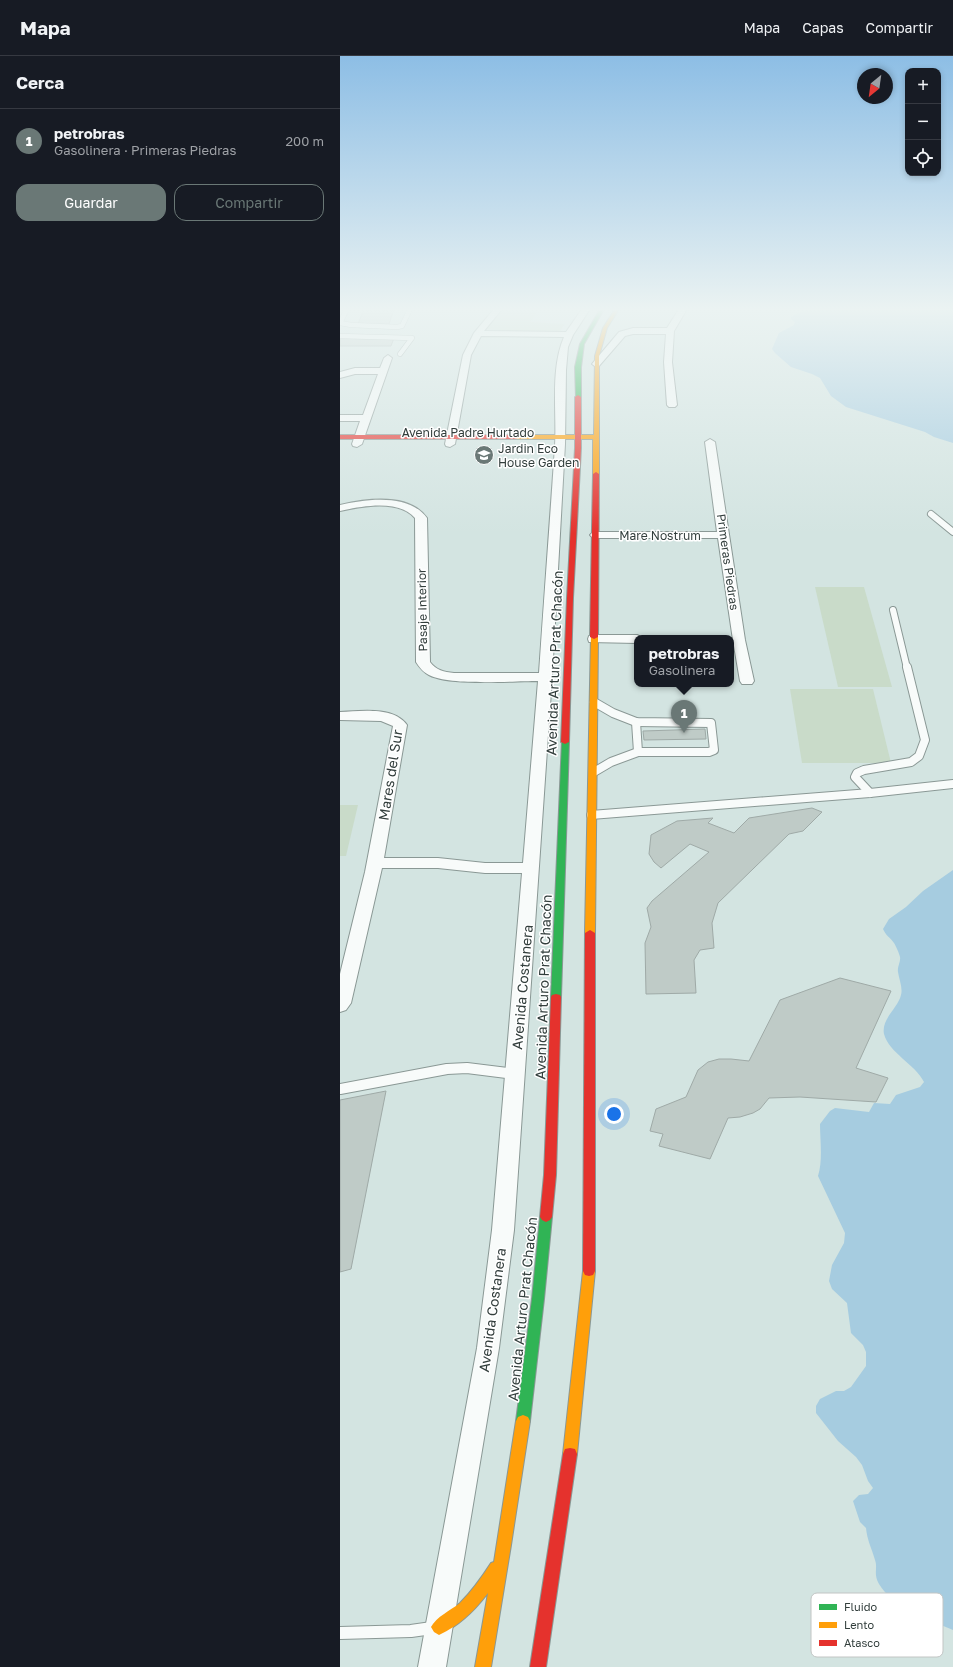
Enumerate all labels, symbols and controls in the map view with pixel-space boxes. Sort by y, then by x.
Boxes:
text: Mapa [20,16,71,39]
text: Mapa [744,19,780,36]
text: Capas [802,19,844,36]
text: Compartir [866,19,933,36]
north arrow [857,68,893,104]
map controls [905,68,941,176]
button: + [905,68,941,104]
text: Cerca [16,72,64,93]
button: − [905,104,941,140]
text: petrobras [54,124,125,142]
text: 1 [26,133,32,149]
text: 200 m [286,133,324,149]
button: locate [905,140,941,176]
text: Gasolinera · Primeras Piedras [54,142,236,158]
button: Guardar [16,184,166,221]
button: Compartir [174,184,324,221]
street label: Avenida Padre Hurtado [402,425,534,440]
place label: Jardin Eco House Garden [498,441,579,470]
school or university icon: Jardin Eco House Garden [473,444,495,466]
street label: Primeras Piedras [714,513,742,611]
street label: Mare Nostrum [619,528,701,543]
street label: Pasaje Interior [414,568,430,652]
street label: Avenida Arturo Prat Chacón [542,570,566,756]
popup [634,635,734,687]
text: petrobras [649,644,719,662]
text: Gasolinera [649,662,715,678]
pin: 1 [671,700,697,733]
street label: Mares del Sur [374,728,406,822]
street label: Avenida Arturo Prat Chacón [531,894,555,1080]
street label: Avenida Costanera [508,924,536,1050]
your location [604,1104,624,1124]
street label: Avenida Arturo Prat Chacón [504,1216,540,1402]
street label: Avenida Costanera [475,1247,509,1373]
legend [811,1593,943,1657]
text: Fluido [844,1600,877,1613]
text: Lento [844,1618,875,1631]
text: Atasco [844,1636,880,1649]

